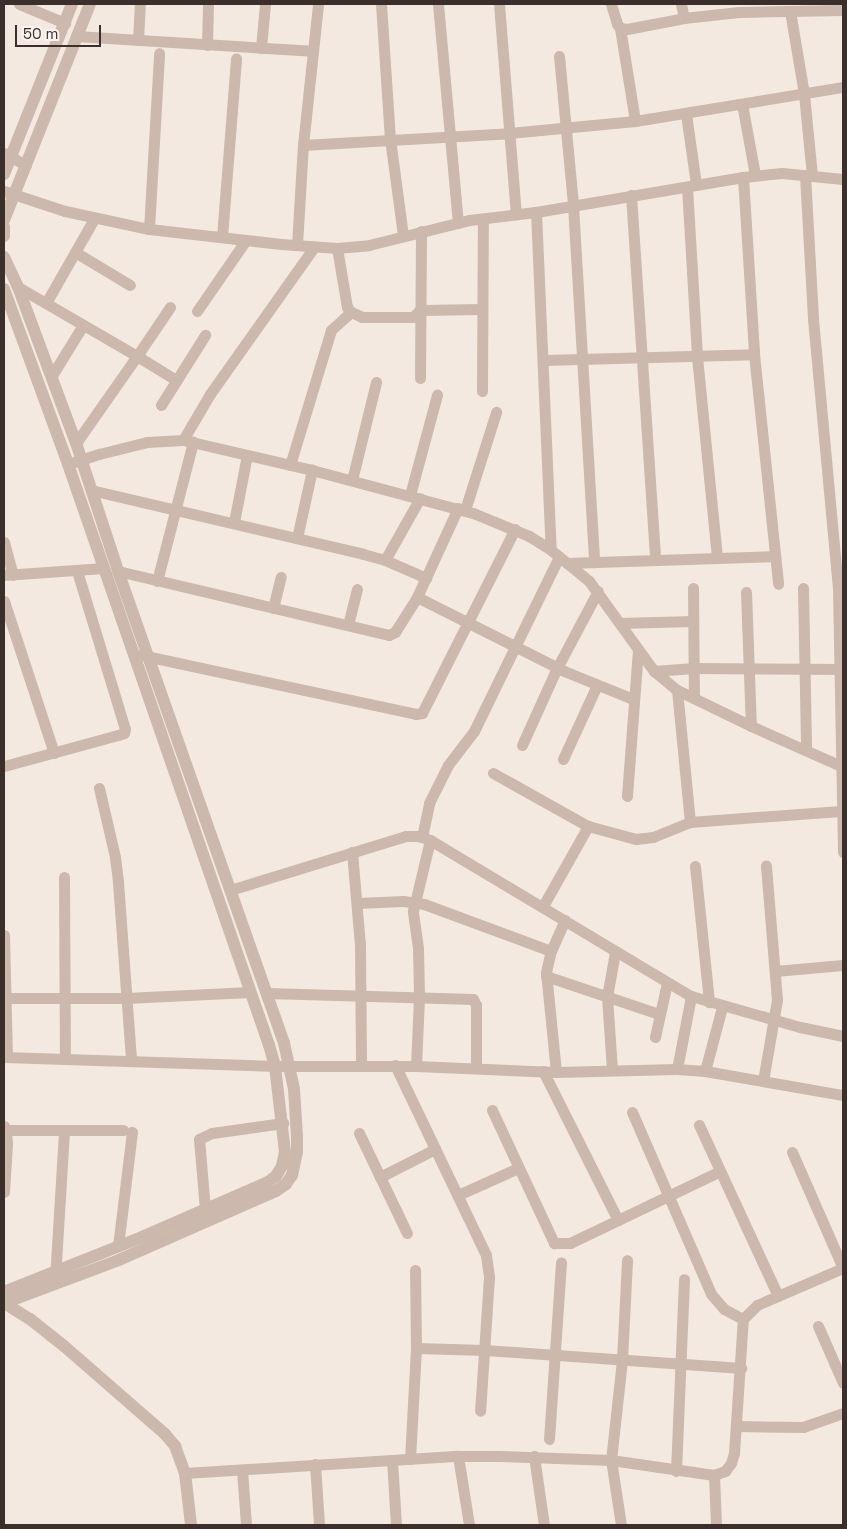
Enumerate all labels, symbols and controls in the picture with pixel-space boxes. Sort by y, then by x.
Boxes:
scale bar [18,15,104,47]
text: 50 m [23,24,58,43]

